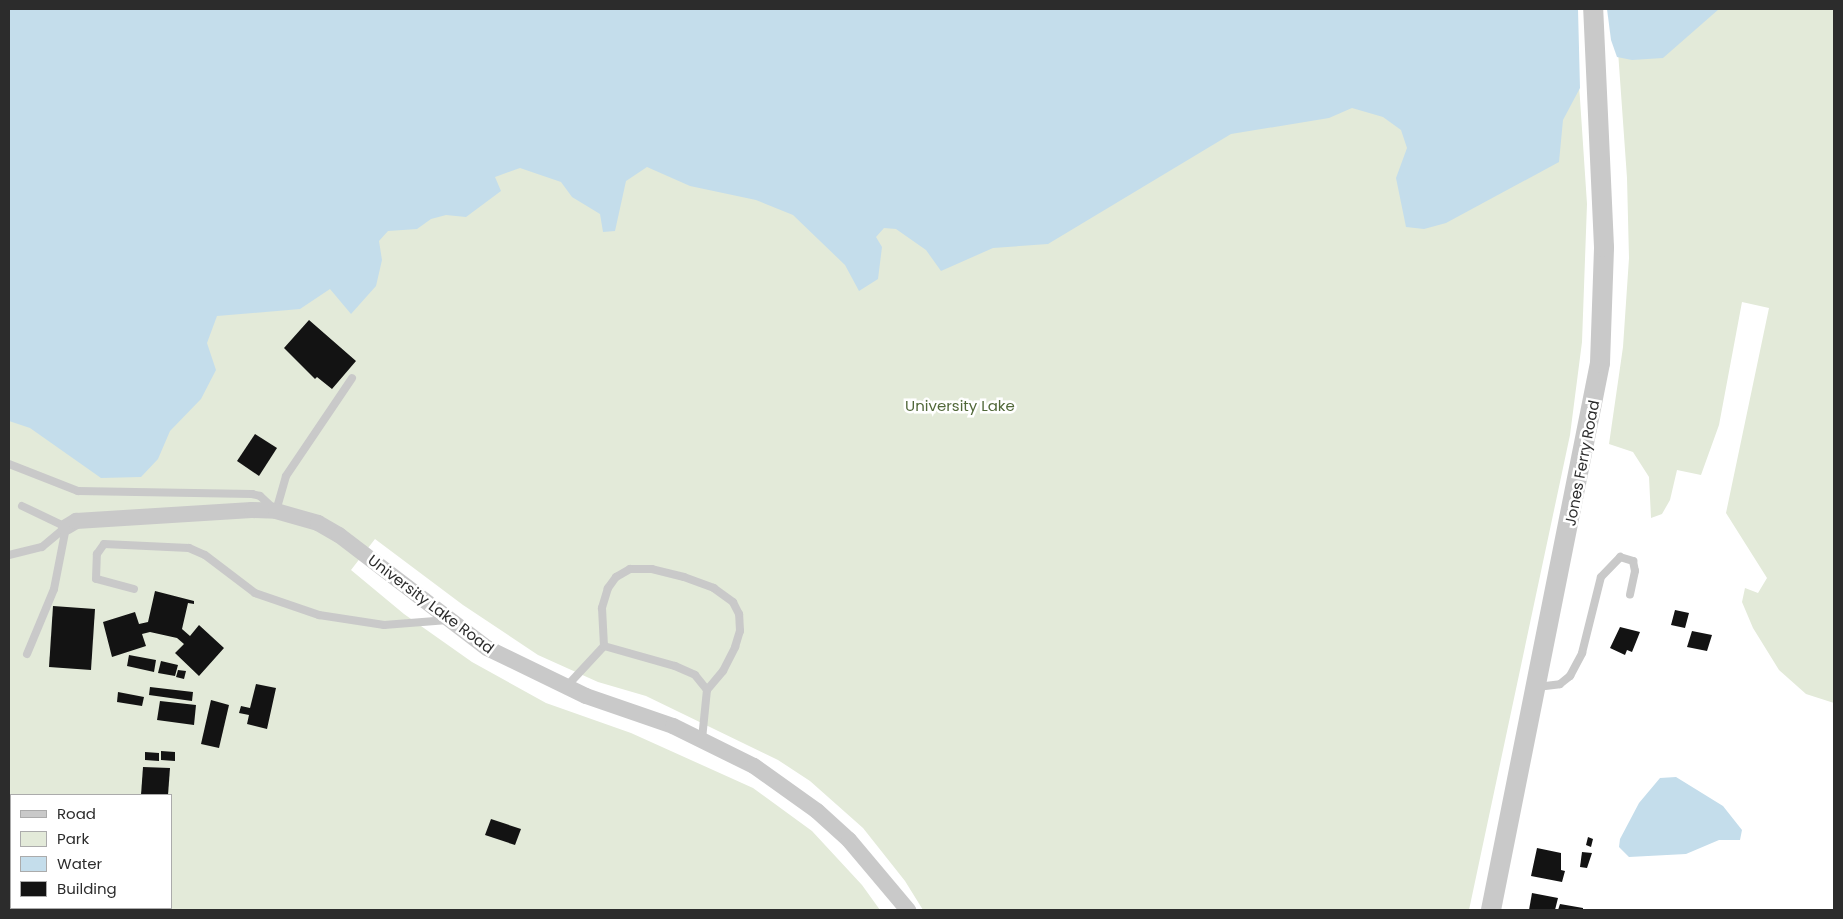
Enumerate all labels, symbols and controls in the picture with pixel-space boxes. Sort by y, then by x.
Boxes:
park label: University Lake [905,397,1015,415]
street label: Jones Ferry Road [1561,399,1603,527]
street label: University Lake Road [365,551,497,657]
legend [10,794,172,909]
text: Road [57,803,96,824]
text: Park [57,828,89,849]
text: Water [57,853,102,874]
text: Building [57,878,117,899]

